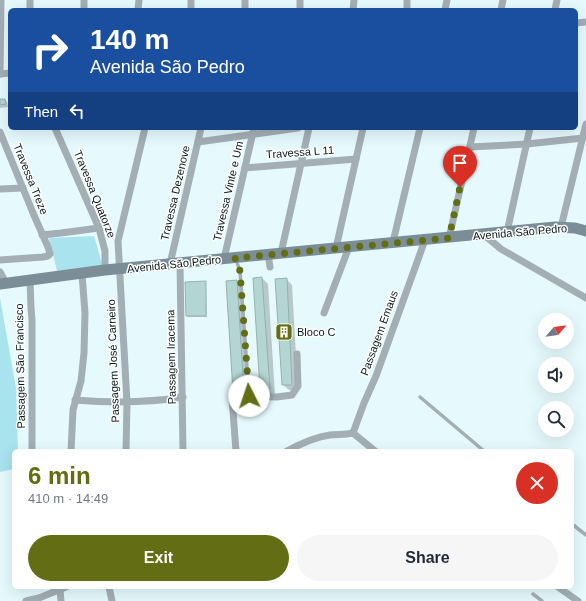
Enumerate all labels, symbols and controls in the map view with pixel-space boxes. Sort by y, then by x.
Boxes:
icon: right [24,24,76,76]
text: 140 m [90,24,169,55]
text: Avenida São Pedro [90,57,245,77]
icon: left [66,100,88,122]
text: Then [24,103,58,120]
street label: Travessa Vinte e Um [211,140,245,242]
street label: Travessa Treze [11,142,51,216]
street label: Travessa Dezenove [158,144,192,242]
street label: Travessa L 11 [266,144,334,160]
pin [443,146,477,187]
street label: Travessa Quatorze [72,149,118,239]
icon: arrive [449,152,471,174]
street label: Avenida São Pedro [472,222,568,242]
street label: Avenida São Pedro [126,253,222,275]
street label: Passagem Emaus [358,289,400,377]
street label: Passagem José Carneiro [105,299,121,423]
street label: Passagem São Francisco [13,303,27,429]
street label: Passagem Iracema [164,309,178,404]
north arrow [538,313,574,349]
map controls [538,313,574,437]
building icon: Bloco C [274,322,294,342]
place label: Bloco C [297,326,336,338]
button: sound [538,357,574,393]
position arrow [228,375,270,417]
button: search [538,401,574,437]
text: 6 min [28,462,91,489]
button: close [516,462,558,504]
text: 410 m · 14:49 [28,491,108,506]
button: Exit [28,535,289,581]
button: Share [297,535,558,581]

